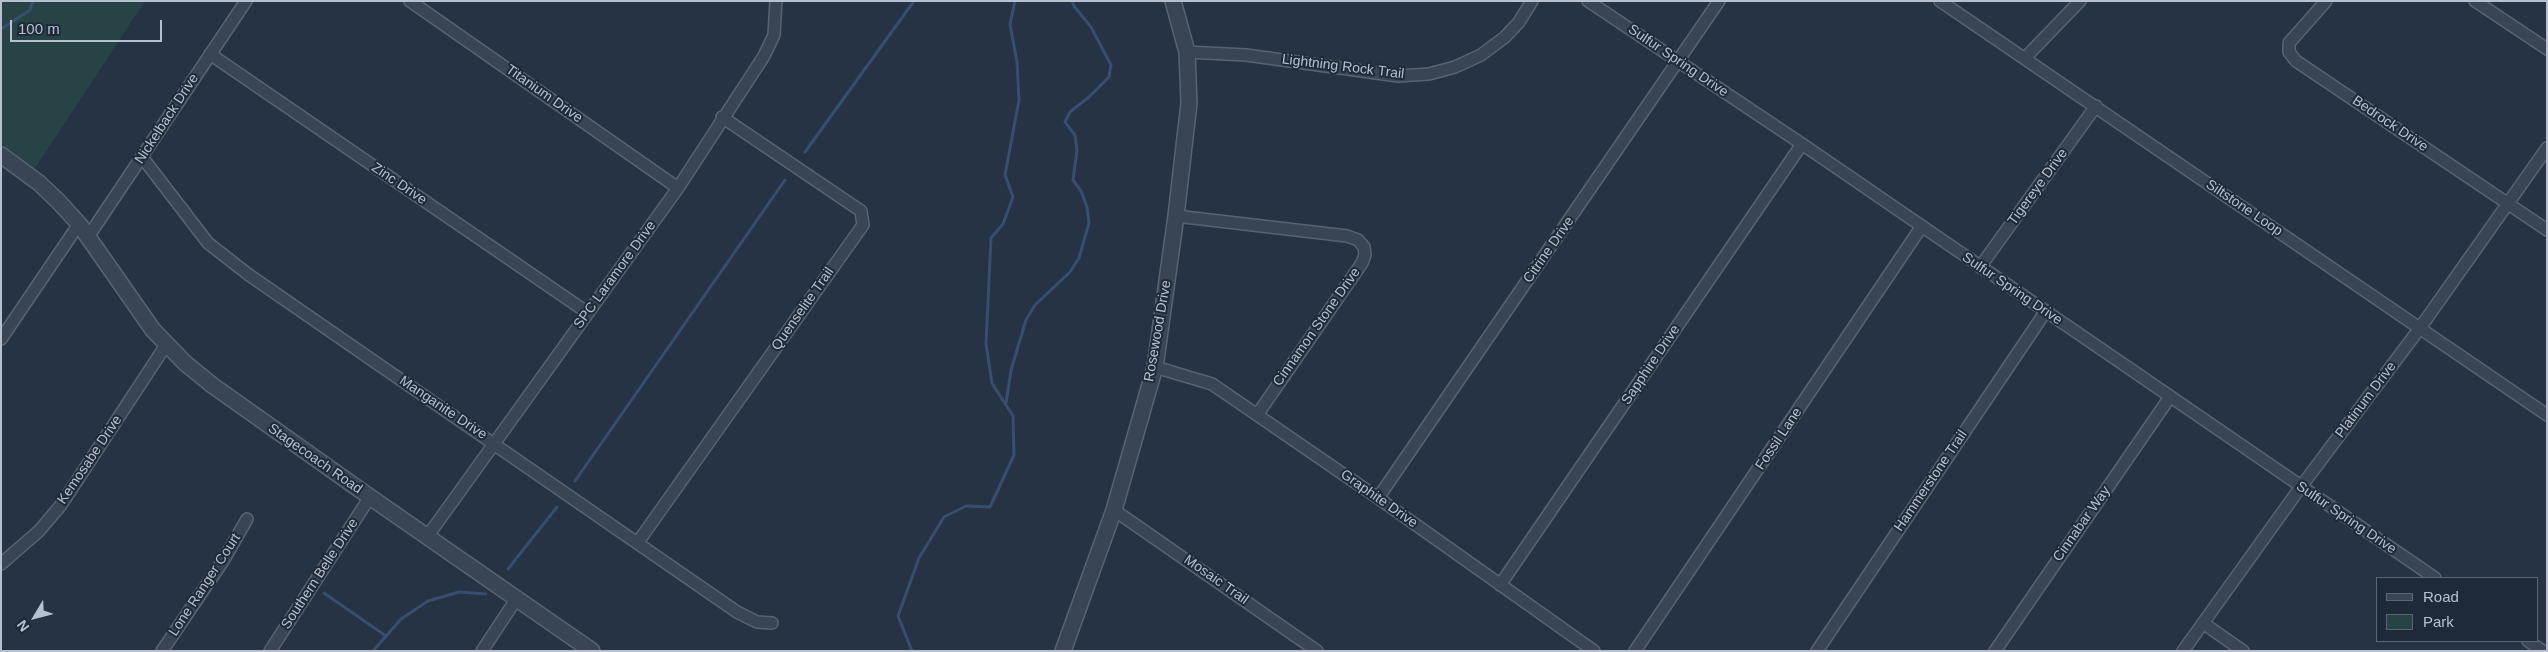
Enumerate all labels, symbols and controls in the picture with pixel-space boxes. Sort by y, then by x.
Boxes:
scale bar [12,10,165,42]
text: 100 m [18,20,60,37]
street label: Sulfur Spring Drive [1625,21,1731,101]
street label: Lightning Rock Trail [1281,51,1405,83]
street label: Titanium Drive [502,61,586,127]
street label: Nickelback Drive [132,71,202,167]
street label: Bedrock Drive [2349,92,2431,156]
street label: Tigereye Drive [2005,145,2071,229]
street label: Zinc Drive [368,159,430,209]
street label: Siltstone Loop [2203,176,2285,240]
street label: Citrine Drive [1520,214,1578,286]
street label: SPC Laramore Drive [570,218,660,332]
street label: Sulfur Spring Drive [1959,249,2065,329]
street label: Quenselite Trail [768,264,838,354]
street label: Cinnamon Stone Drive [1270,264,1364,390]
street label: Rosewood Drive [1141,279,1175,383]
street label: Sapphire Drive [1618,322,1684,408]
street label: Platinum Drive [2332,359,2400,441]
street label: Manganite Drive [396,373,490,443]
street label: Fossil Lane [1752,405,1806,473]
street label: Kemosabe Drive [54,412,126,508]
street label: Stagecoach Road [265,420,365,498]
street label: Hammerstone Trail [1891,427,1971,535]
street label: Graphite Drive [1337,466,1421,532]
street label: Sulfur Spring Drive [2293,478,2399,558]
street label: Cinnabar Way [2050,483,2114,565]
street label: Southern Belle Drive [278,516,362,632]
street label: Lone Ranger Court [166,530,244,640]
street label: Mosaic Trail [1180,552,1252,608]
legend [2376,577,2538,642]
text: Road [2423,588,2459,605]
north arrow [10,592,60,642]
text: Park [2423,613,2454,630]
text: N [14,617,32,635]

